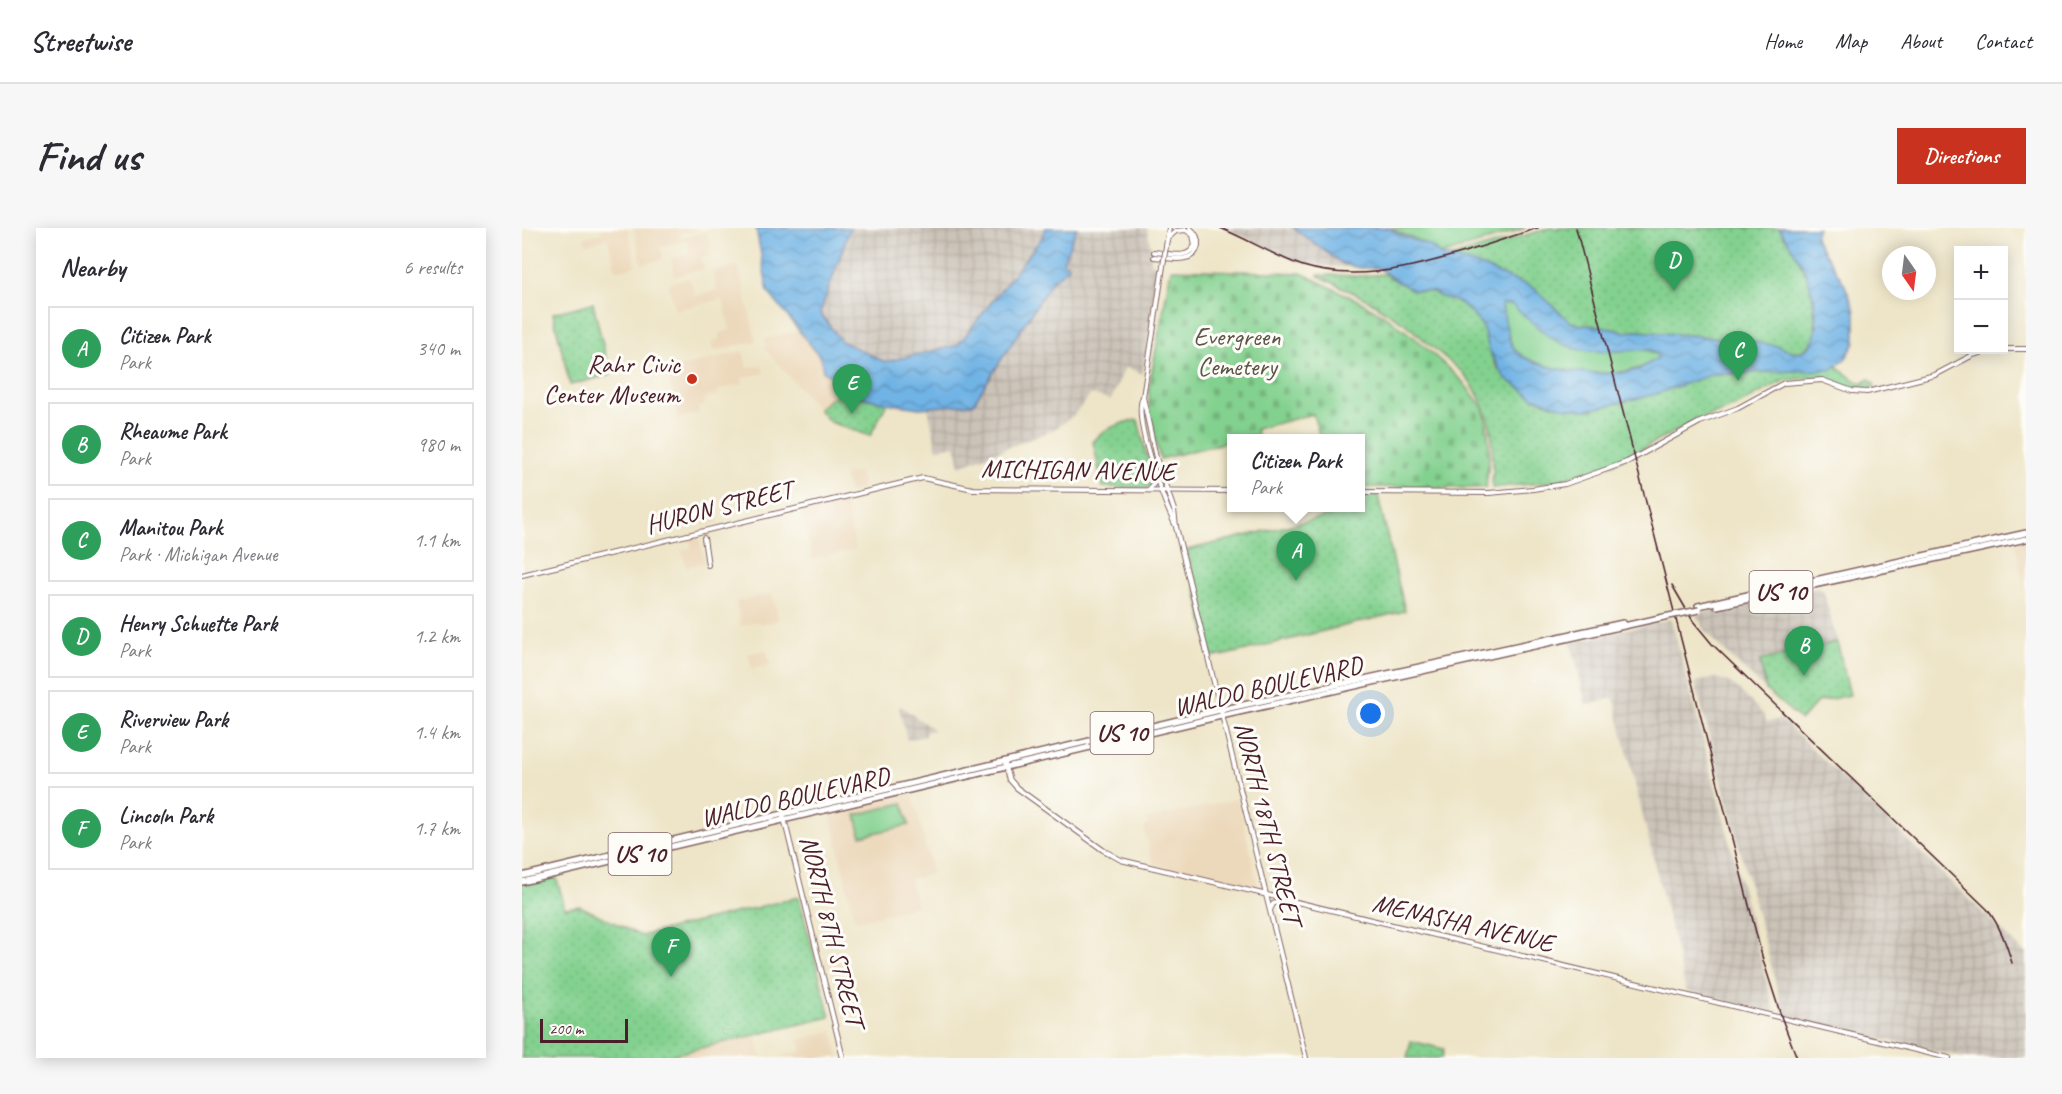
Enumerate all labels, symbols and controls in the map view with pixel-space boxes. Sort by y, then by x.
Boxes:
text: Streetwise [30,24,131,59]
text: Home [1764,28,1802,54]
text: Map [1835,28,1867,54]
text: About [1900,28,1942,54]
text: Contact [1975,28,2032,54]
button: Directions [1897,128,2026,184]
text: Find us [36,130,141,183]
pin: D [1654,242,1694,291]
north arrow [1882,246,1936,300]
map controls [1954,246,2008,354]
button: + [1954,246,2008,300]
text: Nearby [60,251,125,284]
text: 6 results [403,255,462,280]
button: − [1954,300,2008,354]
park label: Evergreen Cemetery [1193,320,1281,383]
text: Citizen Park [119,322,210,350]
pin: C [1718,332,1758,381]
text: A [76,336,87,361]
text: 340 m [417,336,460,361]
place label: Rahr Civic Center Museum [544,348,682,411]
text: Park [119,350,151,375]
pin: E [832,364,872,414]
marker: Rahr Civic Center Museum [685,372,699,386]
text: Rheaume Park [119,418,226,446]
text: B [76,432,87,457]
text: 980 m [417,432,460,457]
popup [1227,434,1365,512]
text: Park [119,446,151,471]
text: Citizen Park [1250,447,1342,475]
street label: MICHIGAN AVENUE [981,452,1178,488]
street label: HURON STREET [642,472,801,541]
text: Park [1250,475,1282,500]
text: Manitou Park [119,514,222,542]
text: C [77,528,86,553]
text: 1.1 km [414,528,460,553]
pin: A [1276,532,1316,581]
text: Park · Michigan Avenue [119,542,278,567]
road number: US 10 [1750,571,1812,613]
text: Henry Schuette Park [119,610,277,638]
text: D [76,624,87,649]
text: 1.2 km [414,624,460,649]
pin: B [1784,626,1824,676]
text: Park [119,638,151,663]
street label: WALDO BOULEVARD [1171,648,1367,724]
your location [1356,699,1385,728]
text: Riverview Park [119,706,228,734]
road number: US 10 [1090,712,1154,754]
street label: NORTH 18TH STREET [1227,719,1311,934]
text: E [76,720,87,745]
text: 1.4 km [414,720,460,745]
text: Park [119,734,151,759]
street label: WALDO BOULEVARD [698,759,894,835]
text: Lincoln Park [119,802,213,830]
text: F [77,816,86,841]
text: 1.7 km [414,816,460,841]
text: Park [119,830,151,855]
street label: NORTH 8TH STREET [792,832,873,1037]
road number: US 10 [608,833,672,875]
street label: MENASHA AVENUE [1369,886,1560,961]
pin: F [652,928,690,977]
scale bar [540,1016,628,1044]
text: 200 m [549,1019,583,1039]

